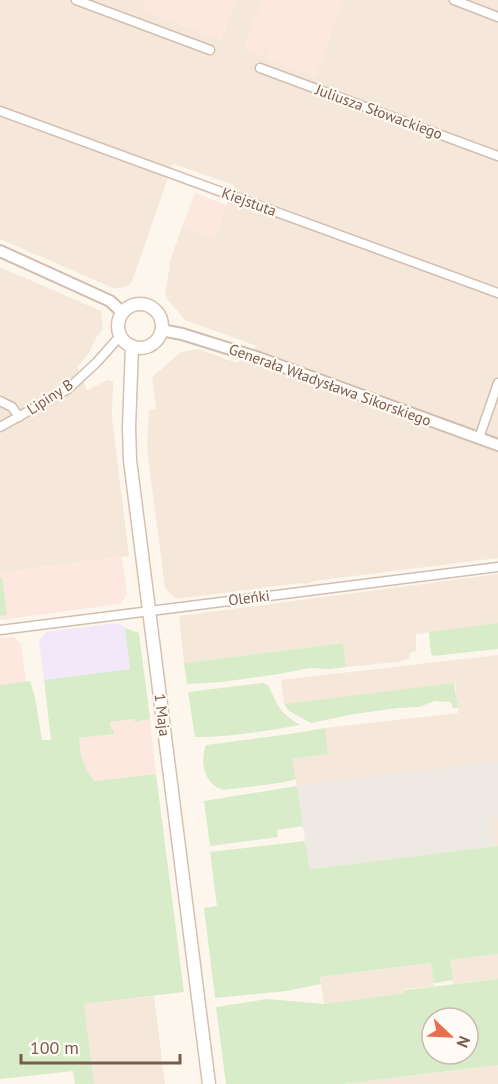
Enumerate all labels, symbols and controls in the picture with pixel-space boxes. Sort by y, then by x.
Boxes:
street label: Juliusza Słowackiego [312,79,445,143]
street label: Kiejstuta [219,183,279,220]
street label: Generała Władysława Sikorskiego [226,339,434,430]
street label: Lipiny B [23,375,76,419]
street label: Oleńki [227,586,271,609]
street label: 1 Maja [150,692,175,737]
north arrow [420,1006,480,1066]
scale bar [21,1027,180,1065]
text: N [453,1033,475,1051]
text: 100 m [30,1036,79,1059]

